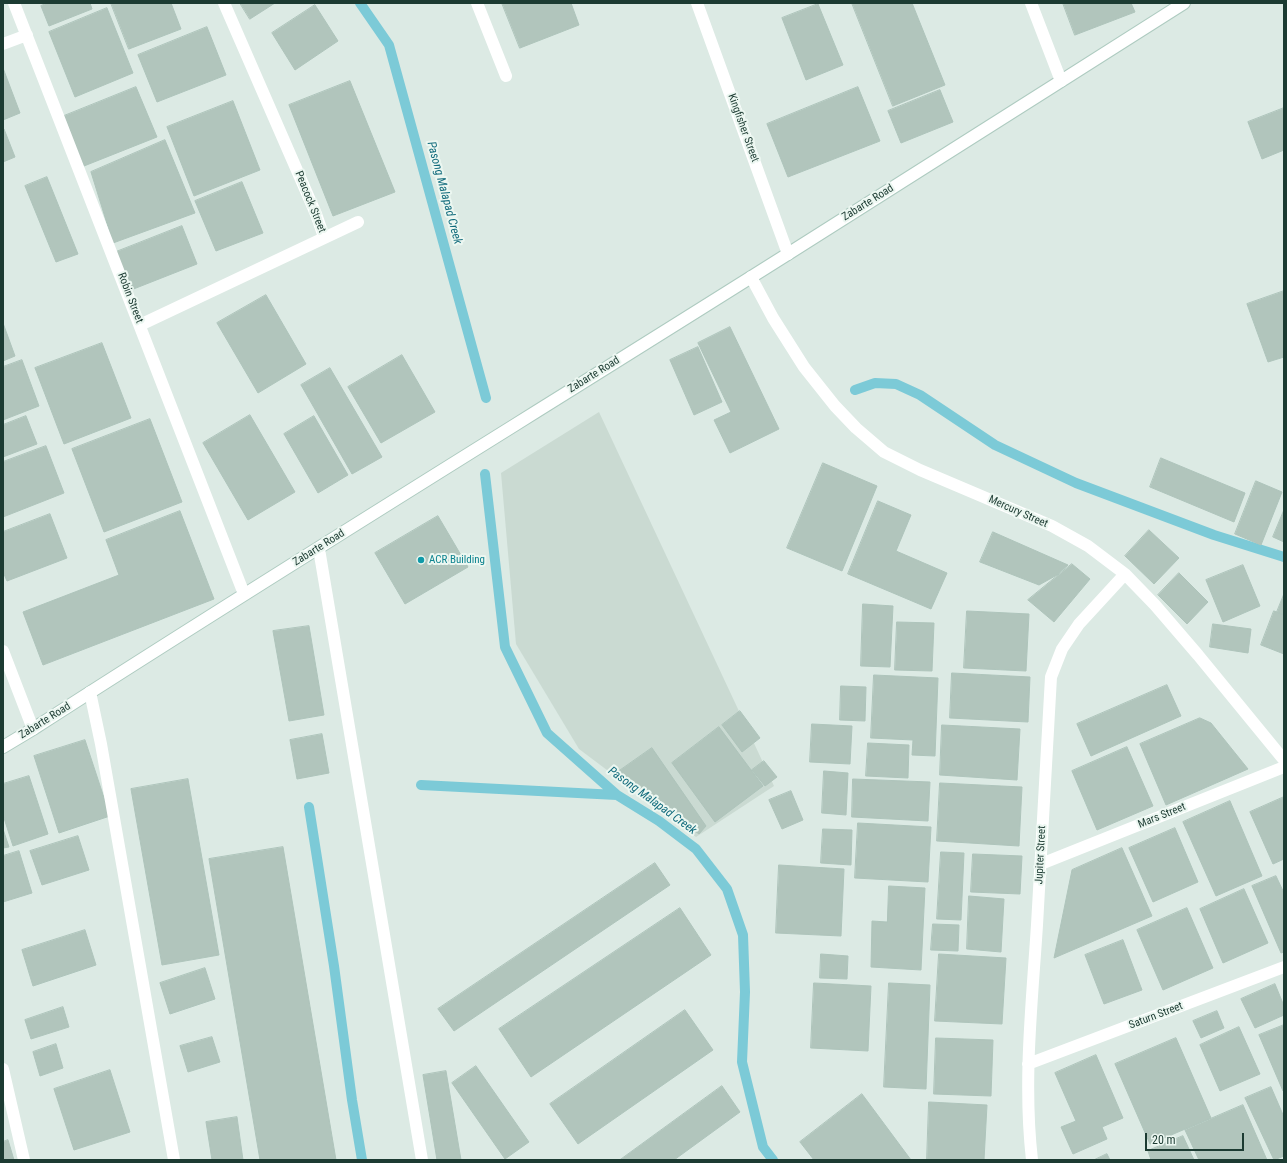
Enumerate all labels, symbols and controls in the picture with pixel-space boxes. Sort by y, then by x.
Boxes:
street label: Kingfisher Street [725,92,761,164]
water label: Pasong Malapad Creek [423,140,465,246]
street label: Peacock Street [292,169,328,235]
street label: Zabarte Road [840,182,896,224]
street label: Robin Street [114,271,146,325]
street label: Zabarte Road [566,354,622,396]
street label: Mercury Street [986,493,1050,531]
street label: Zabarte Road [291,527,347,569]
place label: ACR Building [429,553,485,567]
marker: ACR Building [416,555,426,565]
street label: Zabarte Road [17,700,73,742]
water label: Pasong Malapad Creek [605,764,699,838]
street label: Mars Street [1136,800,1188,832]
street label: Jupiter Street [1033,825,1049,885]
street label: Saturn Street [1127,1000,1185,1032]
scale bar [1147,1125,1246,1151]
text: 20 m [1152,1133,1176,1147]

